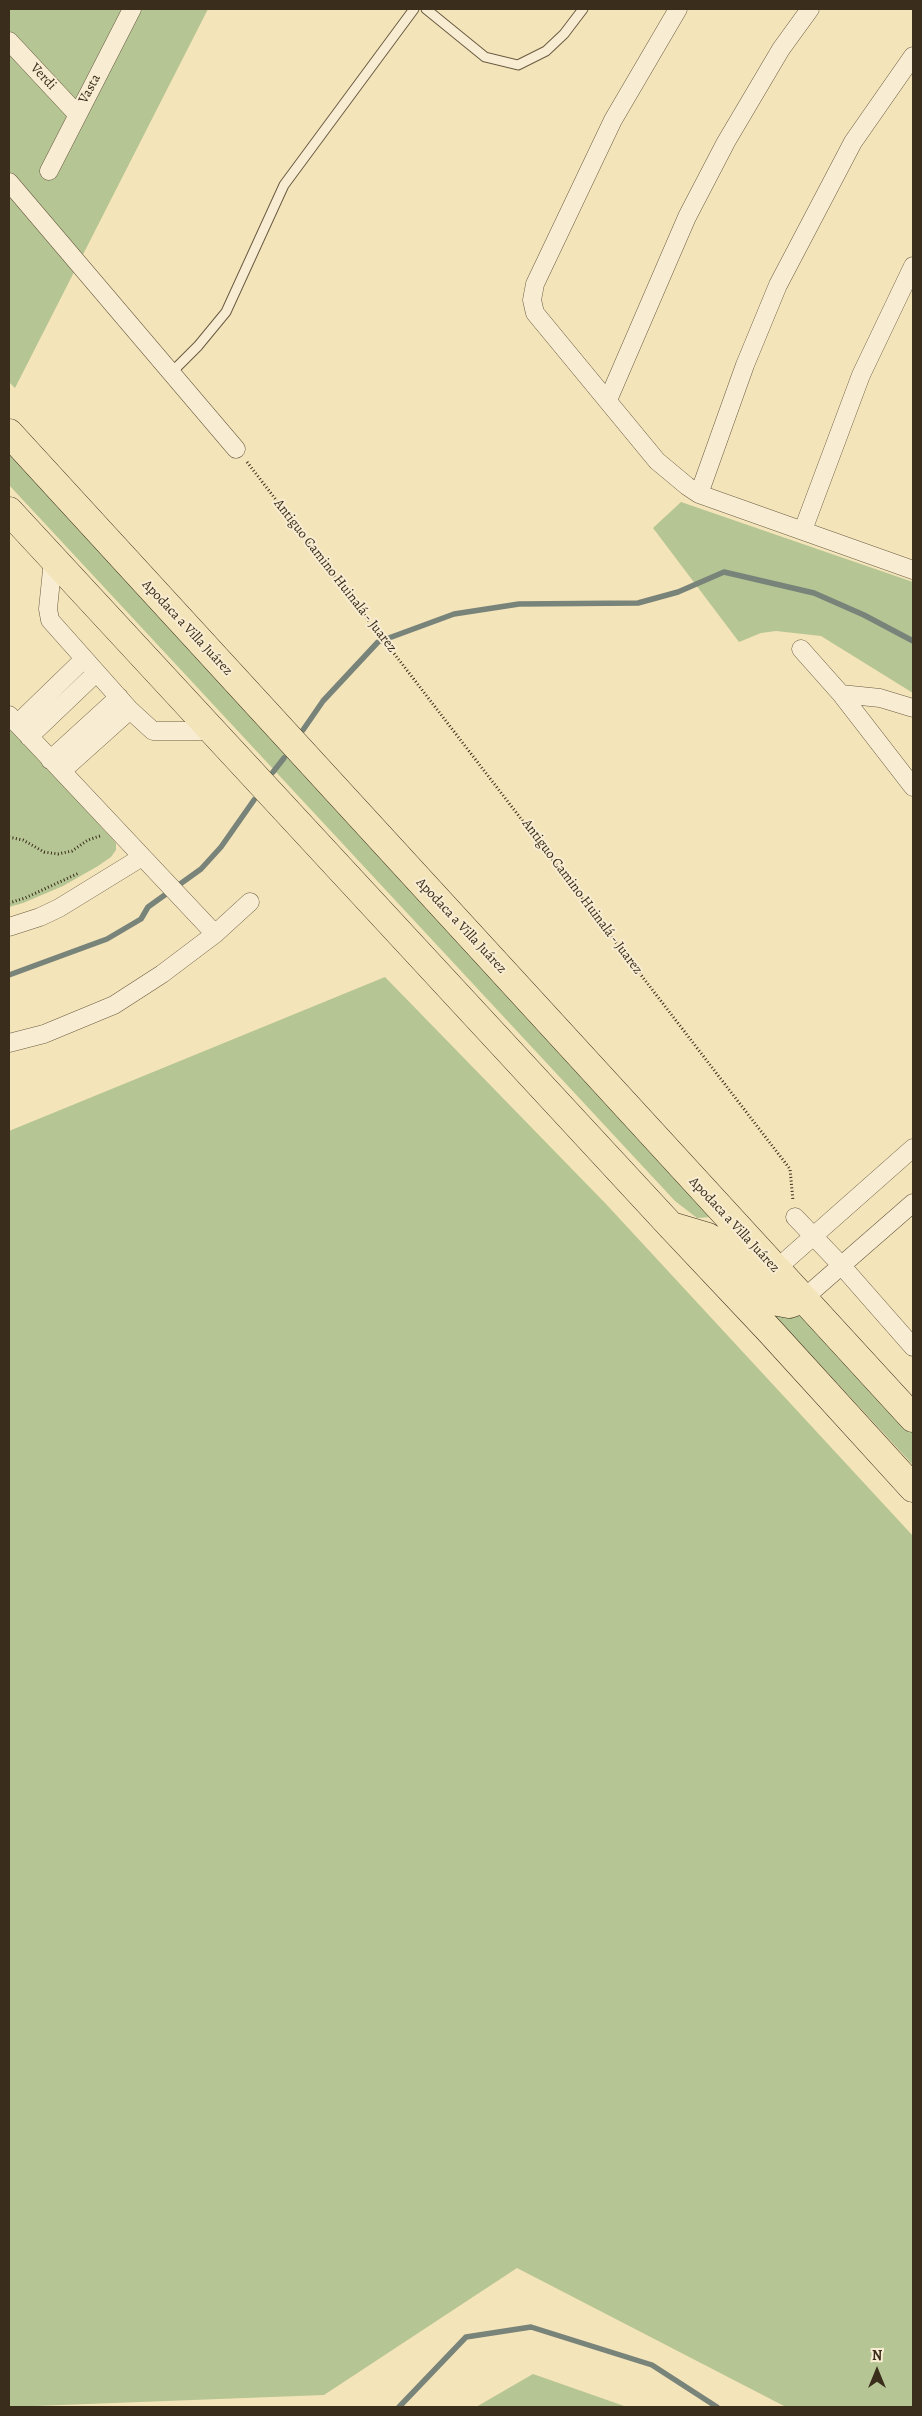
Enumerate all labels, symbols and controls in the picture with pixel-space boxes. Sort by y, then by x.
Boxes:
street label: Verdi [26,60,60,94]
street label: Vasta [75,71,105,107]
street label: Antiguo Camino Huinalá - Juarez [270,496,400,656]
street label: Apodaca a Villa Juárez [138,577,236,679]
street label: Antiguo Camino Huinalá - Juarez [518,816,646,978]
street label: Apodaca a Villa Juárez [412,875,510,977]
street label: Apodaca a Villa Juárez [685,1174,783,1276]
north arrow [852,2346,902,2396]
text: N [872,2346,882,2365]

